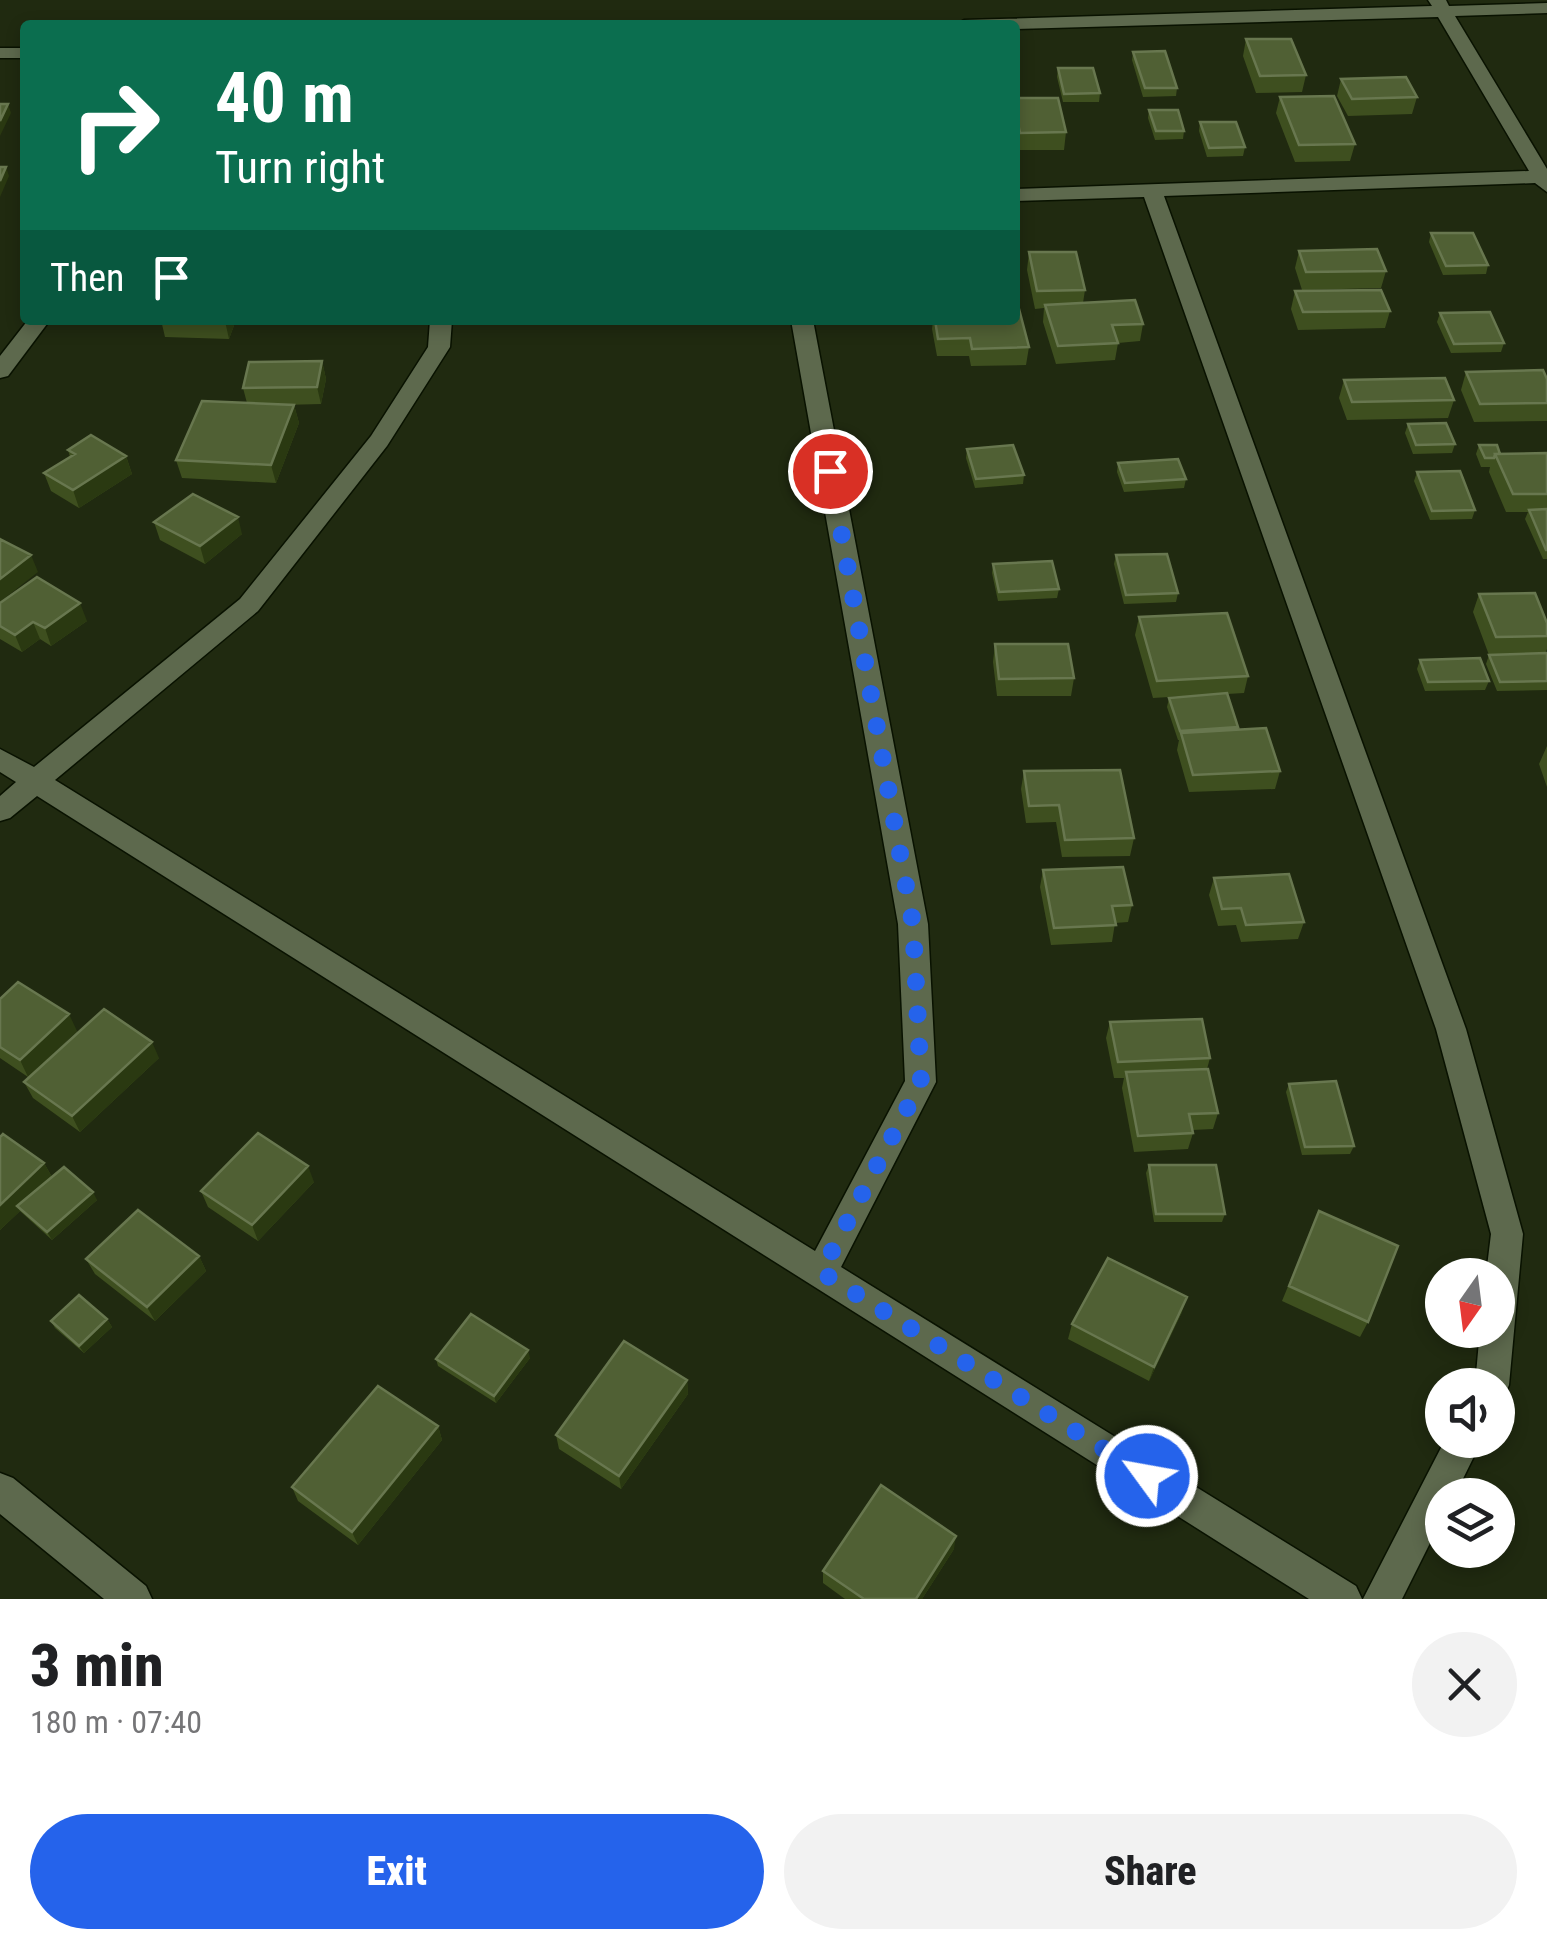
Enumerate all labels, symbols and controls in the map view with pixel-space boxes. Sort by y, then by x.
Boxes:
text: 40 m [215,57,354,139]
icon: right [50,60,180,190]
text: Turn right [215,141,385,194]
icon: arrive [144,250,199,305]
text: Then [50,256,124,300]
pin [788,429,873,514]
icon: arrive [803,444,858,499]
north arrow [1425,1258,1515,1348]
map controls [1425,1258,1515,1568]
button: sound [1425,1368,1515,1458]
position arrow [1095,1424,1199,1528]
button: layers [1425,1478,1515,1568]
text: 3 min [30,1630,164,1701]
button: close [1412,1632,1517,1737]
text: 180 m · 07:40 [30,1703,202,1741]
button: Exit [30,1814,764,1929]
button: Share [784,1814,1517,1929]

